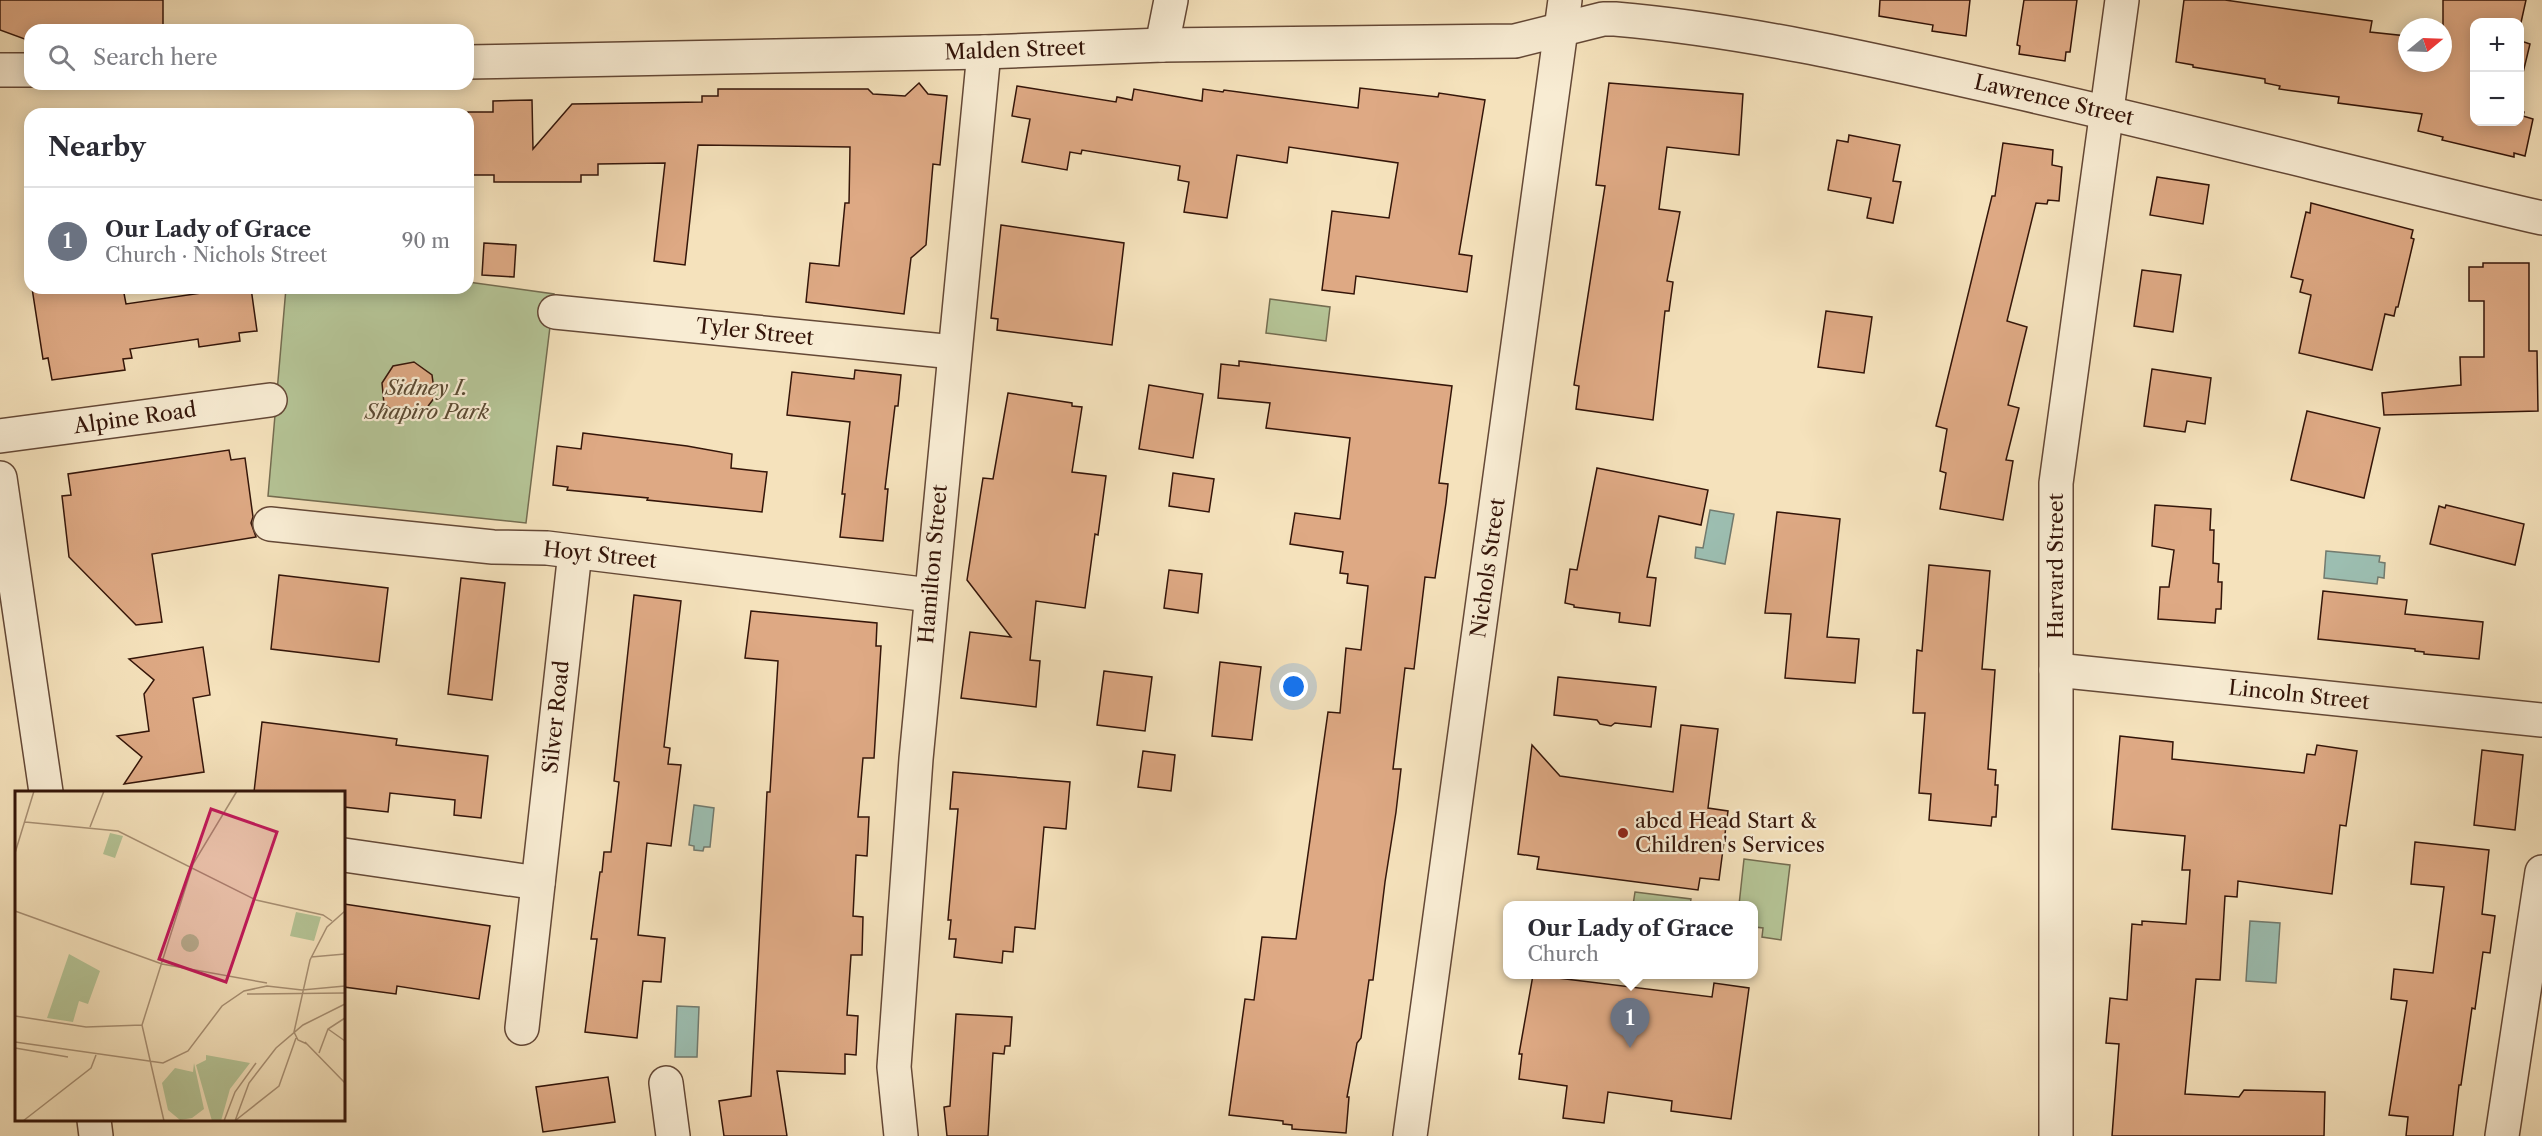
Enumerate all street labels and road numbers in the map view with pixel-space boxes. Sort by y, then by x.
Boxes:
street label: Malden Street [944,35,1087,64]
street label: Lawrence Street [1972,69,2137,130]
street label: Tyler Street [695,313,816,350]
street label: Alpine Road [71,396,198,439]
street label: Hamilton Street [913,483,952,645]
street label: Harvard Street [2043,492,2068,639]
street label: Nichols Street [1465,496,1510,640]
street label: Hoyt Street [542,536,659,573]
street label: Silver Road [537,659,574,775]
street label: Lincoln Street [2227,675,2371,714]

